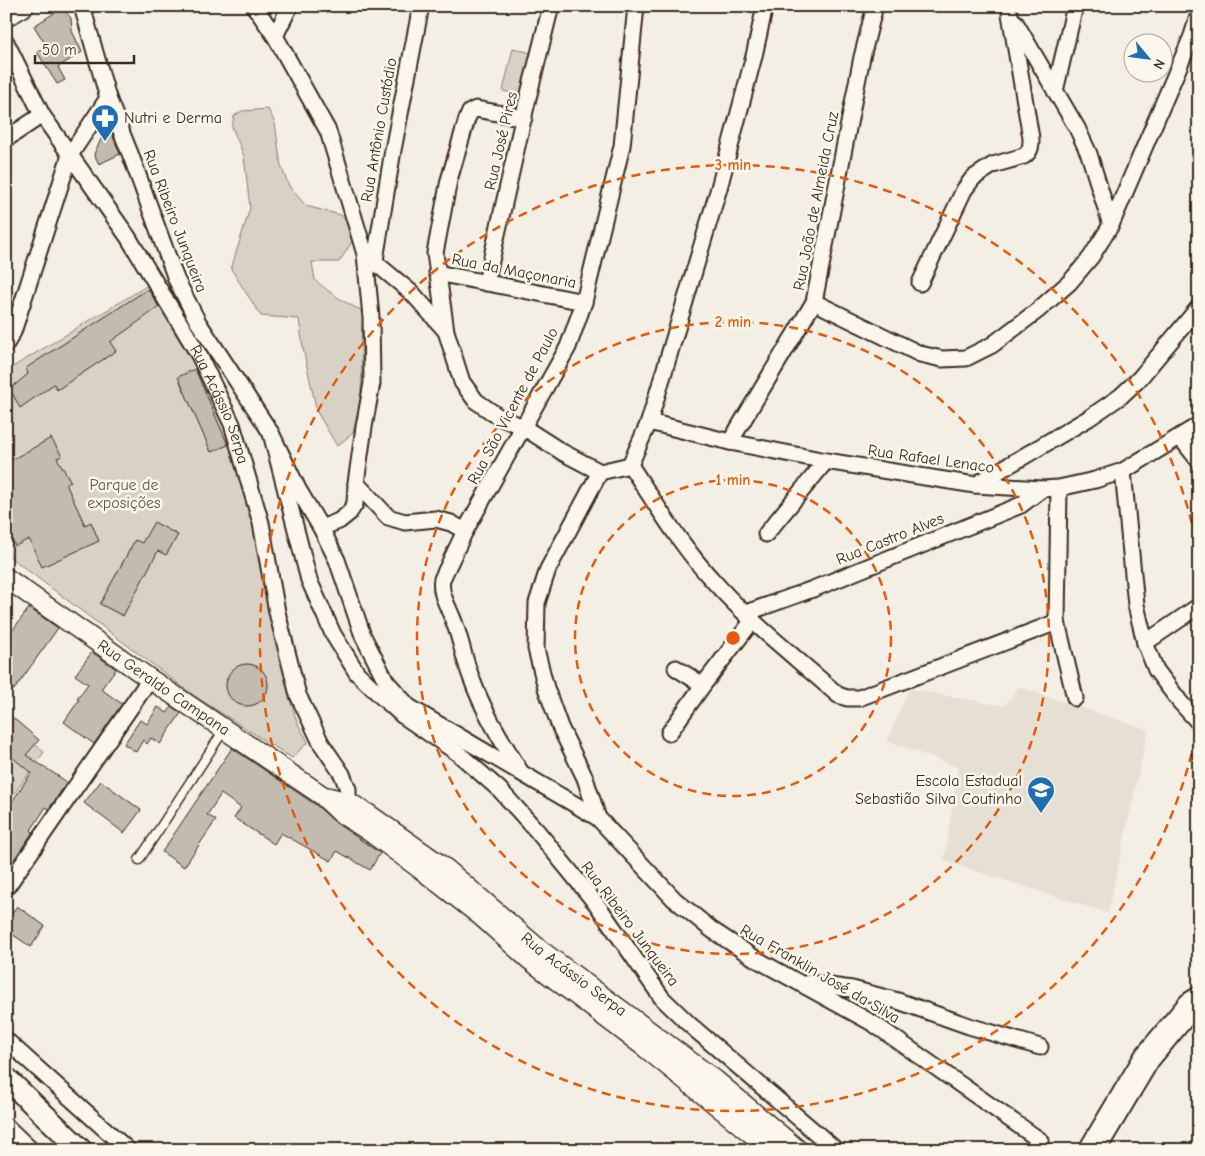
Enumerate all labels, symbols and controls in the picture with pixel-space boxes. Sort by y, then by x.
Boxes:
scale bar [35,32,134,64]
north arrow [1122,32,1172,82]
text: 50 m [42,41,77,59]
street label: Rua Antônio Custódio [357,56,401,204]
text: N [1149,56,1169,72]
street label: Rua José Pires [481,90,521,192]
pharmacy icon: Nutri e Derma [90,103,120,142]
place label: Nutri e Derma [124,109,222,127]
street label: Rua João de Almeida Cruz [790,110,842,292]
street label: Rua Ribeiro Junqueira [139,147,211,295]
text: 3 min [715,156,751,174]
street label: Rua da Maçonaria [450,250,578,292]
text: 2 min [715,313,751,331]
street label: Rua São Vicente de Paulo [464,325,562,487]
street label: Rua Acássio Serpa [186,342,252,466]
street label: Rua Rafael Lenaco [867,441,995,477]
text: 1 min [716,471,750,489]
park label: Parque de exposições [87,476,161,512]
street label: Rua Castro Alves [834,509,947,569]
centre of rings [724,629,742,647]
street label: Rua Geraldo Campana [94,636,233,739]
place label: Escola Estadual Sebastião Silva Coutinho [855,772,1022,808]
school or university icon: Escola Estadual Sebastião Silva Coutinho [1026,775,1056,814]
street label: Rua Ribeiro Junqueira [577,858,683,990]
street label: Rua Franklin José da Silva [737,921,903,1027]
street label: Rua Acássio Serpa [517,929,630,1020]

